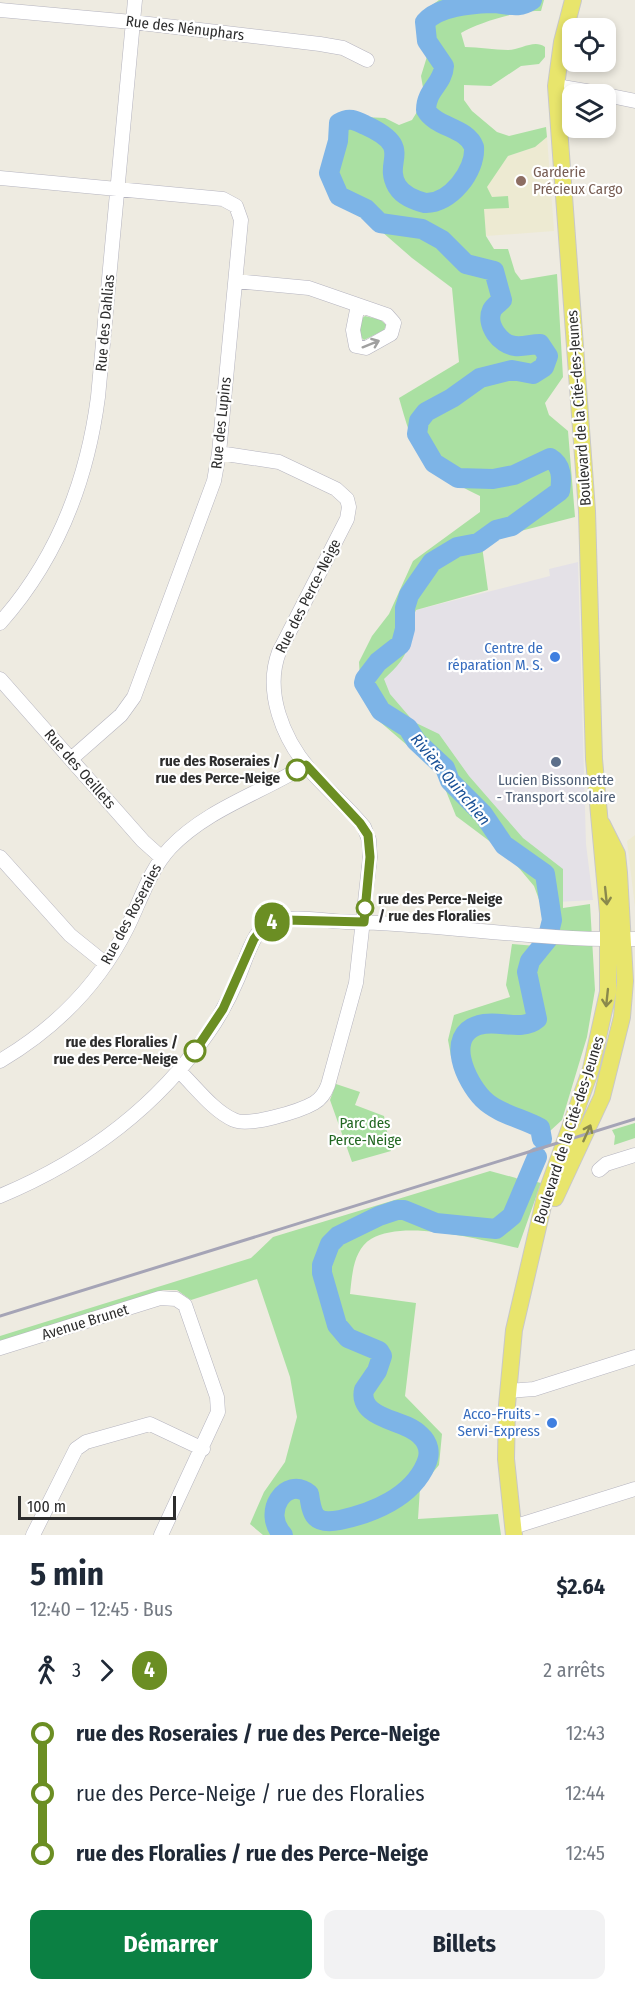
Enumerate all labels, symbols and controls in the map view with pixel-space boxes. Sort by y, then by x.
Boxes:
street label: Rue des Nénuphars [125,12,245,44]
map controls [562,18,616,138]
button: locate [562,18,616,72]
button: layers [562,84,616,138]
place label: Garderie Précieux Cargo [533,163,623,198]
marker: Garderie Précieux Cargo [514,174,528,188]
street label: Rue des Dahlias [92,274,118,372]
street label: Boulevard de la Cité-des-Jeunes [563,309,595,507]
one-way arrow [362,338,380,349]
street label: Rue des Lupins [207,376,235,470]
street label: Rue des Perce-Neige [271,536,345,656]
place label: Centre de réparation M. S. [447,639,543,674]
marker: Centre de réparation M. S. [548,650,562,664]
street label: Rue des Oeillets [41,726,119,812]
water label: Rivière Quinchien [407,730,494,829]
place label: rue des Roseraies / rue des Perce-Neige [155,752,280,787]
marker: Lucien Bissonnette - Transport scolaire [549,755,563,769]
marker: rue des Roseraies / rue des Perce-Neige [286,759,308,781]
place label: Lucien Bissonnette - Transport scolaire [496,771,616,806]
street label: Rue des Roseraies [97,860,165,968]
one-way arrow [601,886,612,906]
place label: rue des Perce-Neige / rue des Floralies [378,890,503,925]
marker: rue des Perce-Neige / rue des Floralies [356,899,374,917]
line badge: 4 [252,902,292,942]
text: 4 [267,909,277,935]
one-way arrow [601,987,612,1007]
place label: rue des Floralies / rue des Perce-Neige [53,1033,178,1068]
street label: Boulevard de la Cité-des-Jeunes [530,1034,608,1226]
marker: rue des Floralies / rue des Perce-Neige [184,1040,206,1062]
park label: Parc des Perce-Neige [328,1114,402,1149]
one-way arrow [582,1124,593,1142]
street label: Avenue Brunet [39,1300,131,1344]
place label: Acco-Fruits - Servi-Express [457,1405,540,1440]
marker: Acco-Fruits - Servi-Express [545,1416,559,1430]
scale bar [18,1493,176,1520]
text: 100 m [27,1497,66,1516]
text: 5 min [30,1554,104,1594]
text: $2.64 [556,1573,605,1600]
text: 12:40 – 12:45 · Bus [30,1597,173,1621]
icon: walk [30,1654,63,1687]
icon: forward [90,1654,123,1687]
text: 4 [144,1657,155,1683]
text: 3 [72,1658,81,1682]
text: 2 arrêts [543,1658,605,1682]
text: rue des Roseraies / rue des Perce-Neige [76,1720,440,1747]
text: 12:43 [566,1721,605,1745]
text: rue des Perce-Neige / rue des Floralies [76,1780,425,1807]
text: 12:44 [565,1781,605,1805]
text: rue des Floralies / rue des Perce-Neige [76,1840,428,1867]
text: 12:45 [566,1841,605,1865]
button: Démarrer [30,1910,312,1979]
button: Billets [324,1910,605,1979]

